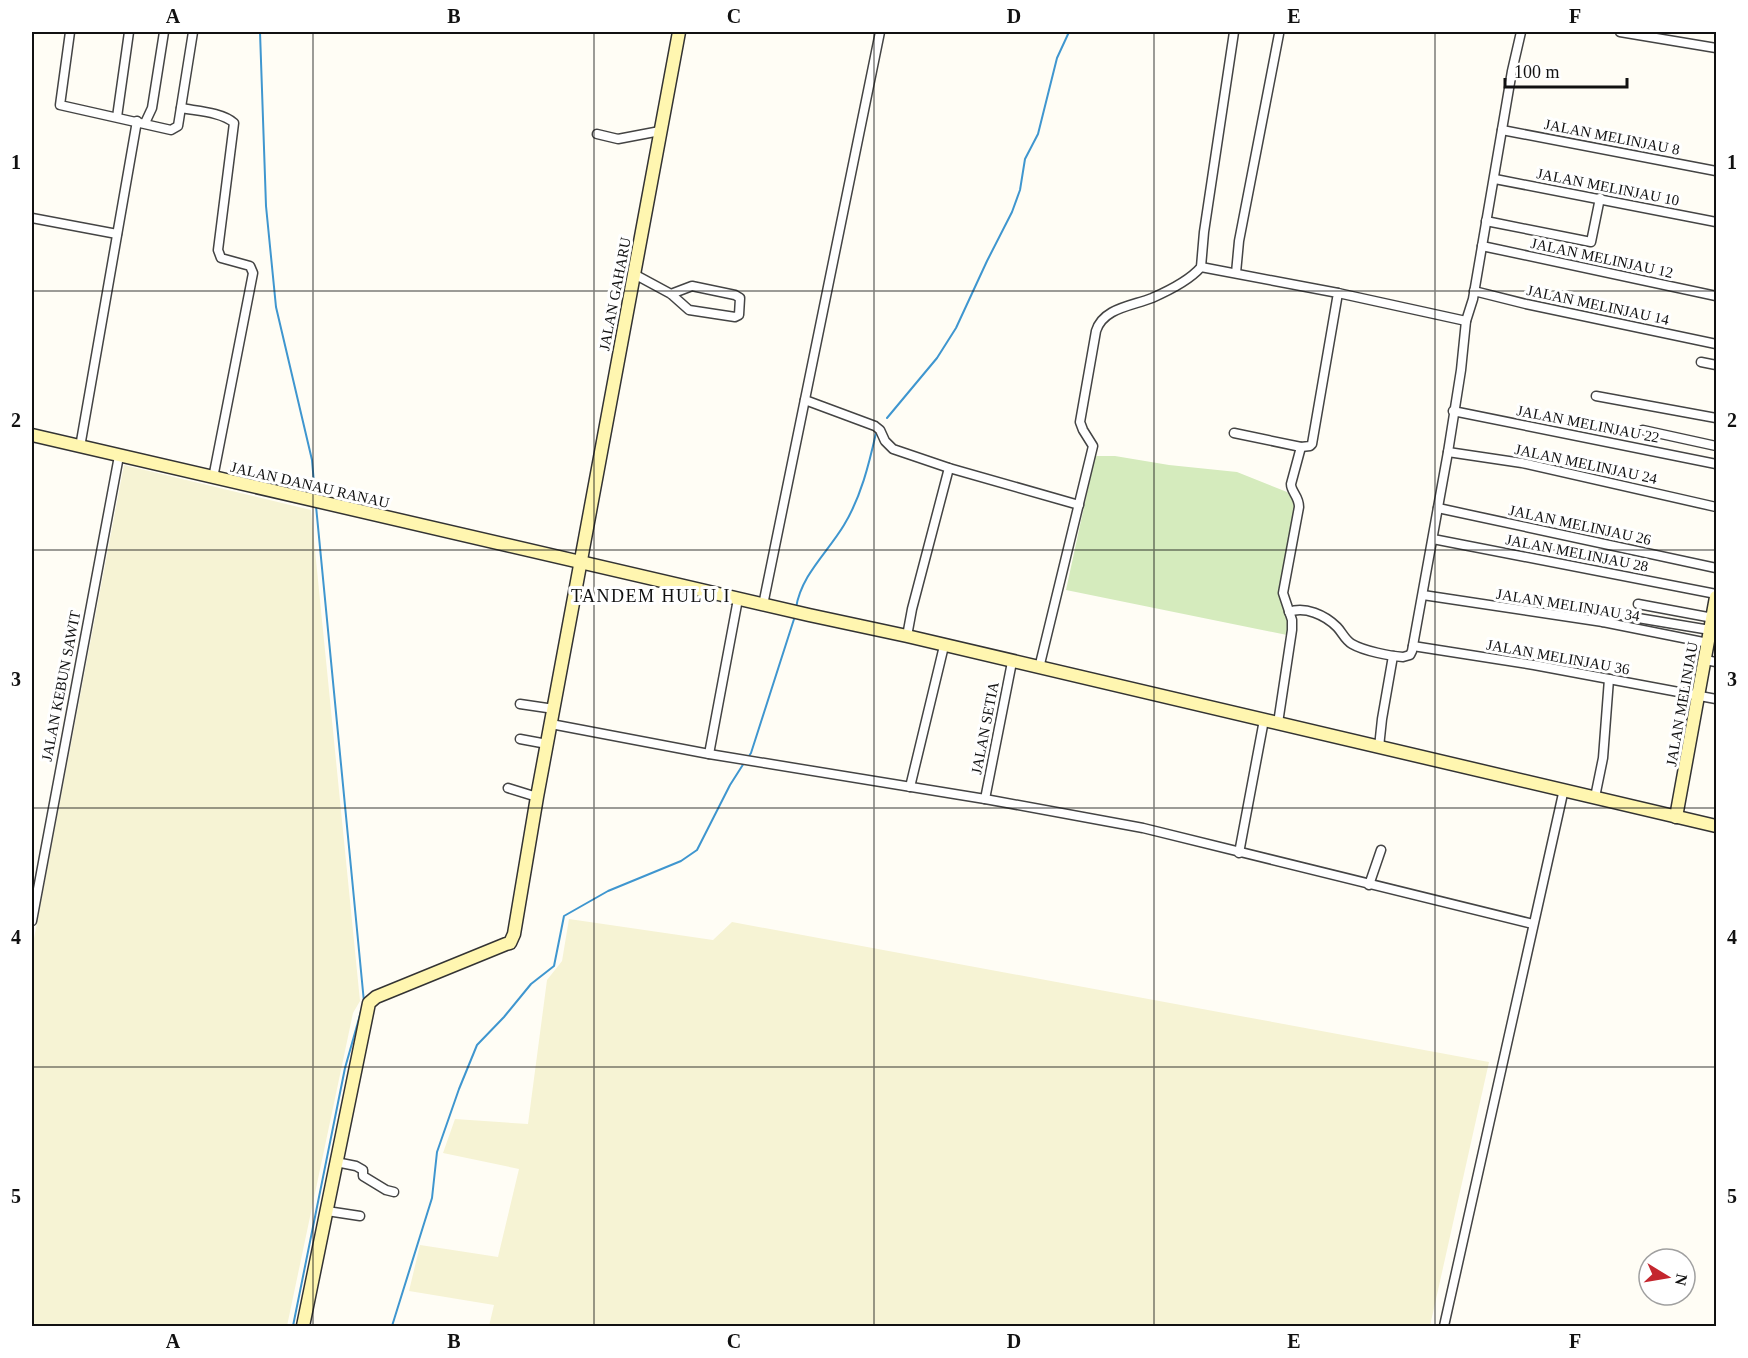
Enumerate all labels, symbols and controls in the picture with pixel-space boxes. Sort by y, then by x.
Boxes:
text: A [166,5,181,27]
text: B [447,5,461,27]
text: C [727,5,741,27]
text: D [1007,5,1021,27]
text: E [1287,5,1301,27]
text: F [1569,5,1581,27]
scale bar [1505,51,1626,89]
text: 100 m [1514,62,1560,82]
street label: JALAN MELINJAU 8 [1543,116,1681,158]
text: 1 [11,151,21,173]
text: 1 [1727,151,1737,173]
street label: JALAN MELINJAU 10 [1535,165,1681,209]
street label: JALAN MELINJAU 12 [1529,235,1675,281]
street label: JALAN GAHARU [596,236,634,352]
street label: JALAN MELINJAU 14 [1525,282,1671,328]
street label: JALAN MELINJAU 22 [1515,402,1661,446]
text: 2 [11,409,21,431]
text: 2 [1727,409,1737,431]
street label: JALAN MELINJAU 24 [1513,441,1659,487]
street label: JALAN DANAU RANAU [229,459,391,511]
street label: JALAN MELINJAU 26 [1507,502,1653,548]
street label: JALAN MELINJAU 28 [1504,531,1650,575]
district label: TANDEM HULU I [571,586,731,606]
street label: JALAN MELINJAU 34 [1495,586,1641,624]
street label: JALAN KEBUN SAWIT [39,609,83,763]
street label: JALAN MELINJAU 36 [1485,637,1631,678]
street label: JALAN MELINJAU [1663,640,1701,768]
text: 3 [11,668,21,690]
text: 3 [1727,668,1737,690]
street label: JALAN SETIA [968,680,1002,776]
text: 4 [11,926,21,948]
text: 4 [1727,926,1737,948]
text: 5 [11,1185,21,1207]
text: 5 [1727,1185,1737,1207]
north arrow [1637,1247,1697,1307]
text: N [1672,1272,1691,1287]
text: A [166,1330,181,1352]
text: B [447,1330,461,1352]
text: C [727,1330,741,1352]
text: D [1007,1330,1021,1352]
text: E [1287,1330,1301,1352]
text: F [1569,1330,1581,1352]

